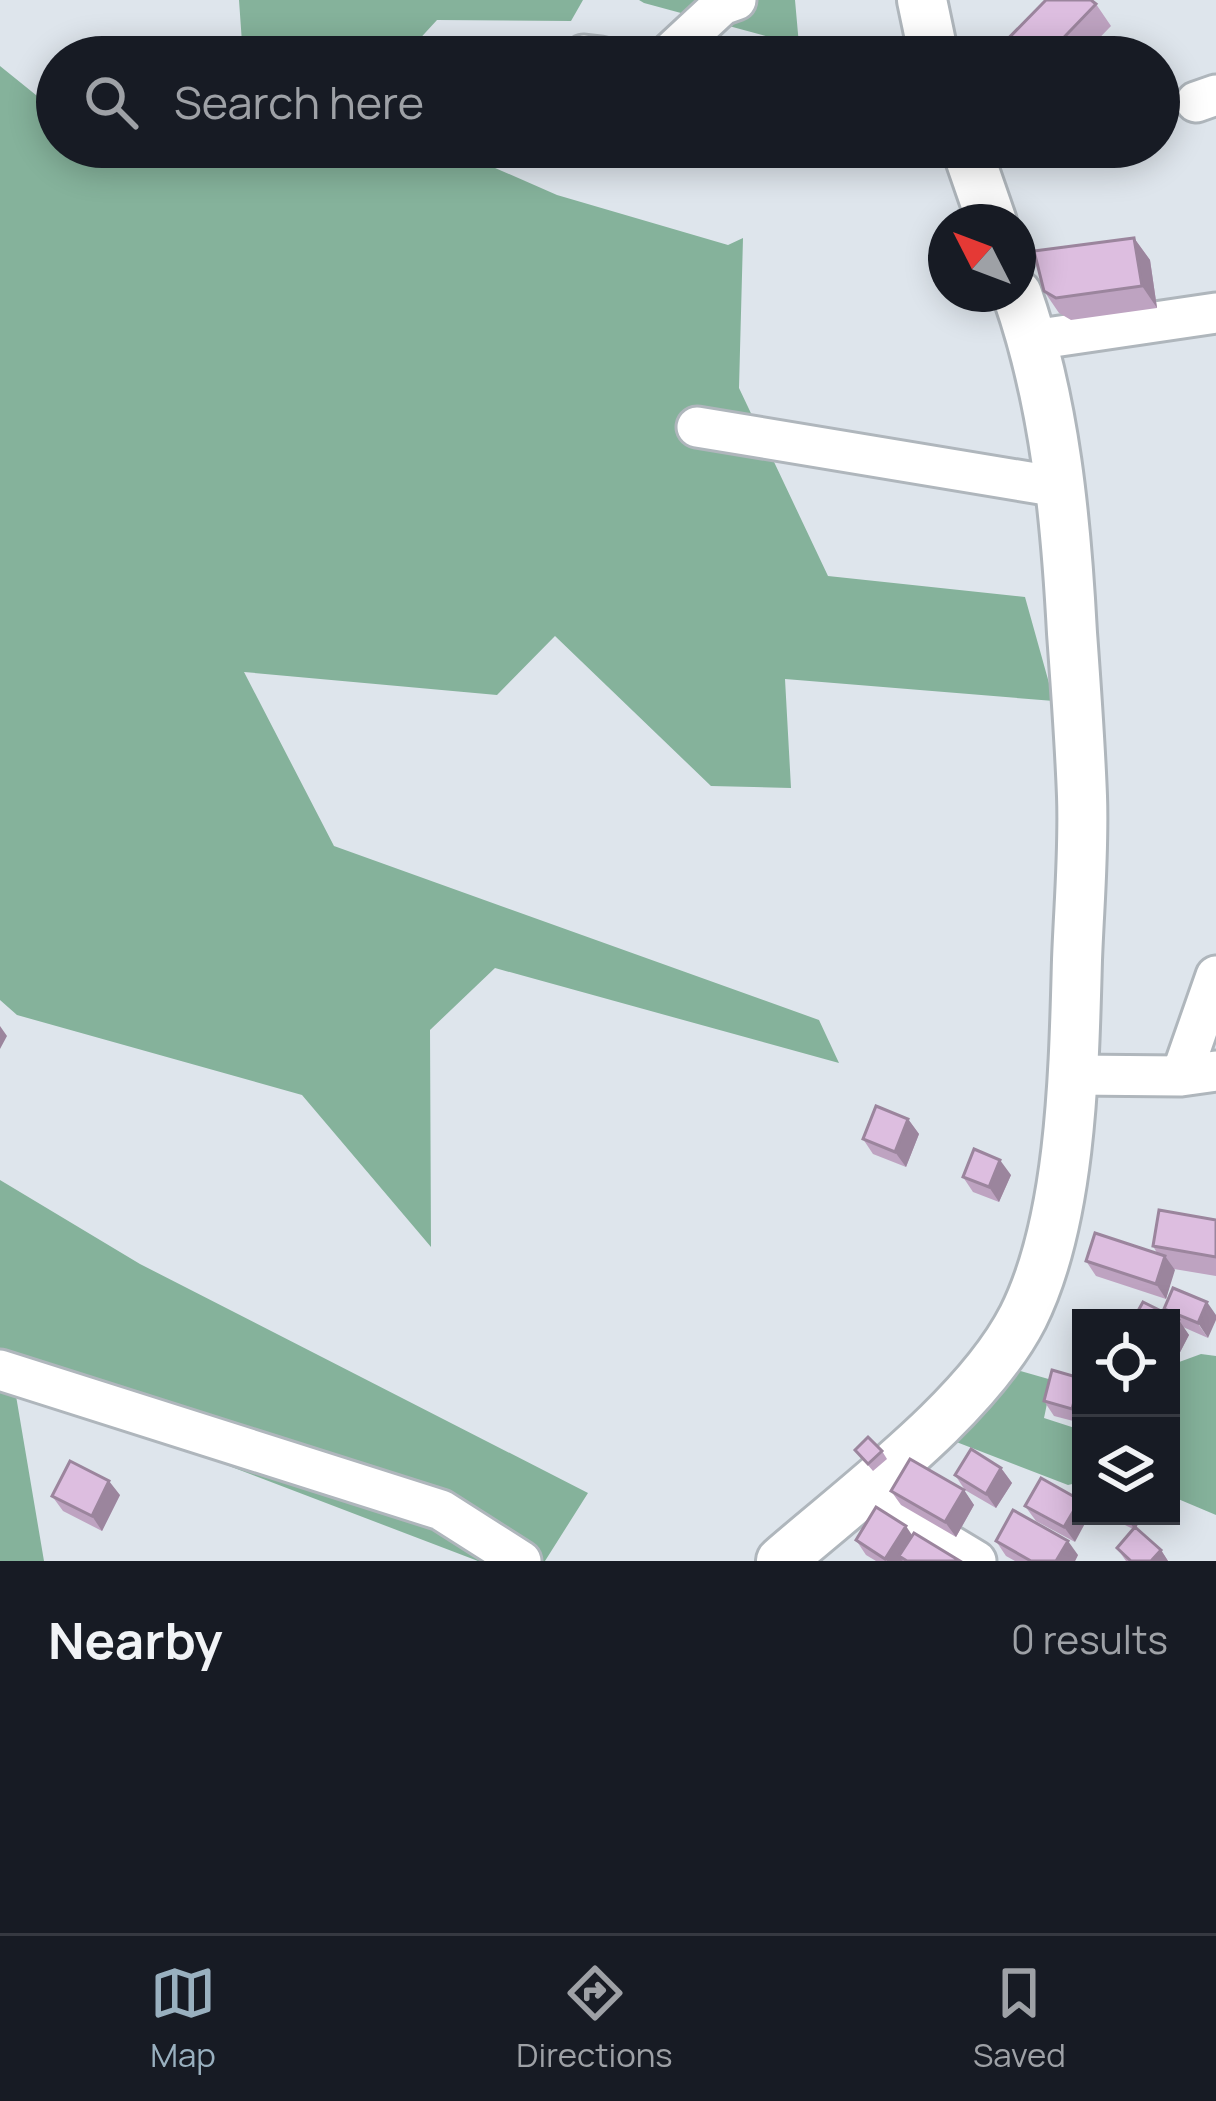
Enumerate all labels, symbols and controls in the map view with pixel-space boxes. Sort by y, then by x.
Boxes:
search box [36,36,1180,168]
icon: search [78,69,144,135]
text: Search here [174,71,424,133]
north arrow [928,204,1036,312]
map controls [1072,1309,1180,1525]
button: locate [1072,1309,1180,1417]
button: layers [1072,1417,1180,1525]
text: Nearby [48,1605,223,1674]
text: 0 results [1011,1612,1168,1666]
tab: Map [150,1960,216,2077]
tab: Directions [516,1960,673,2077]
tab: Saved [973,1960,1066,2077]

